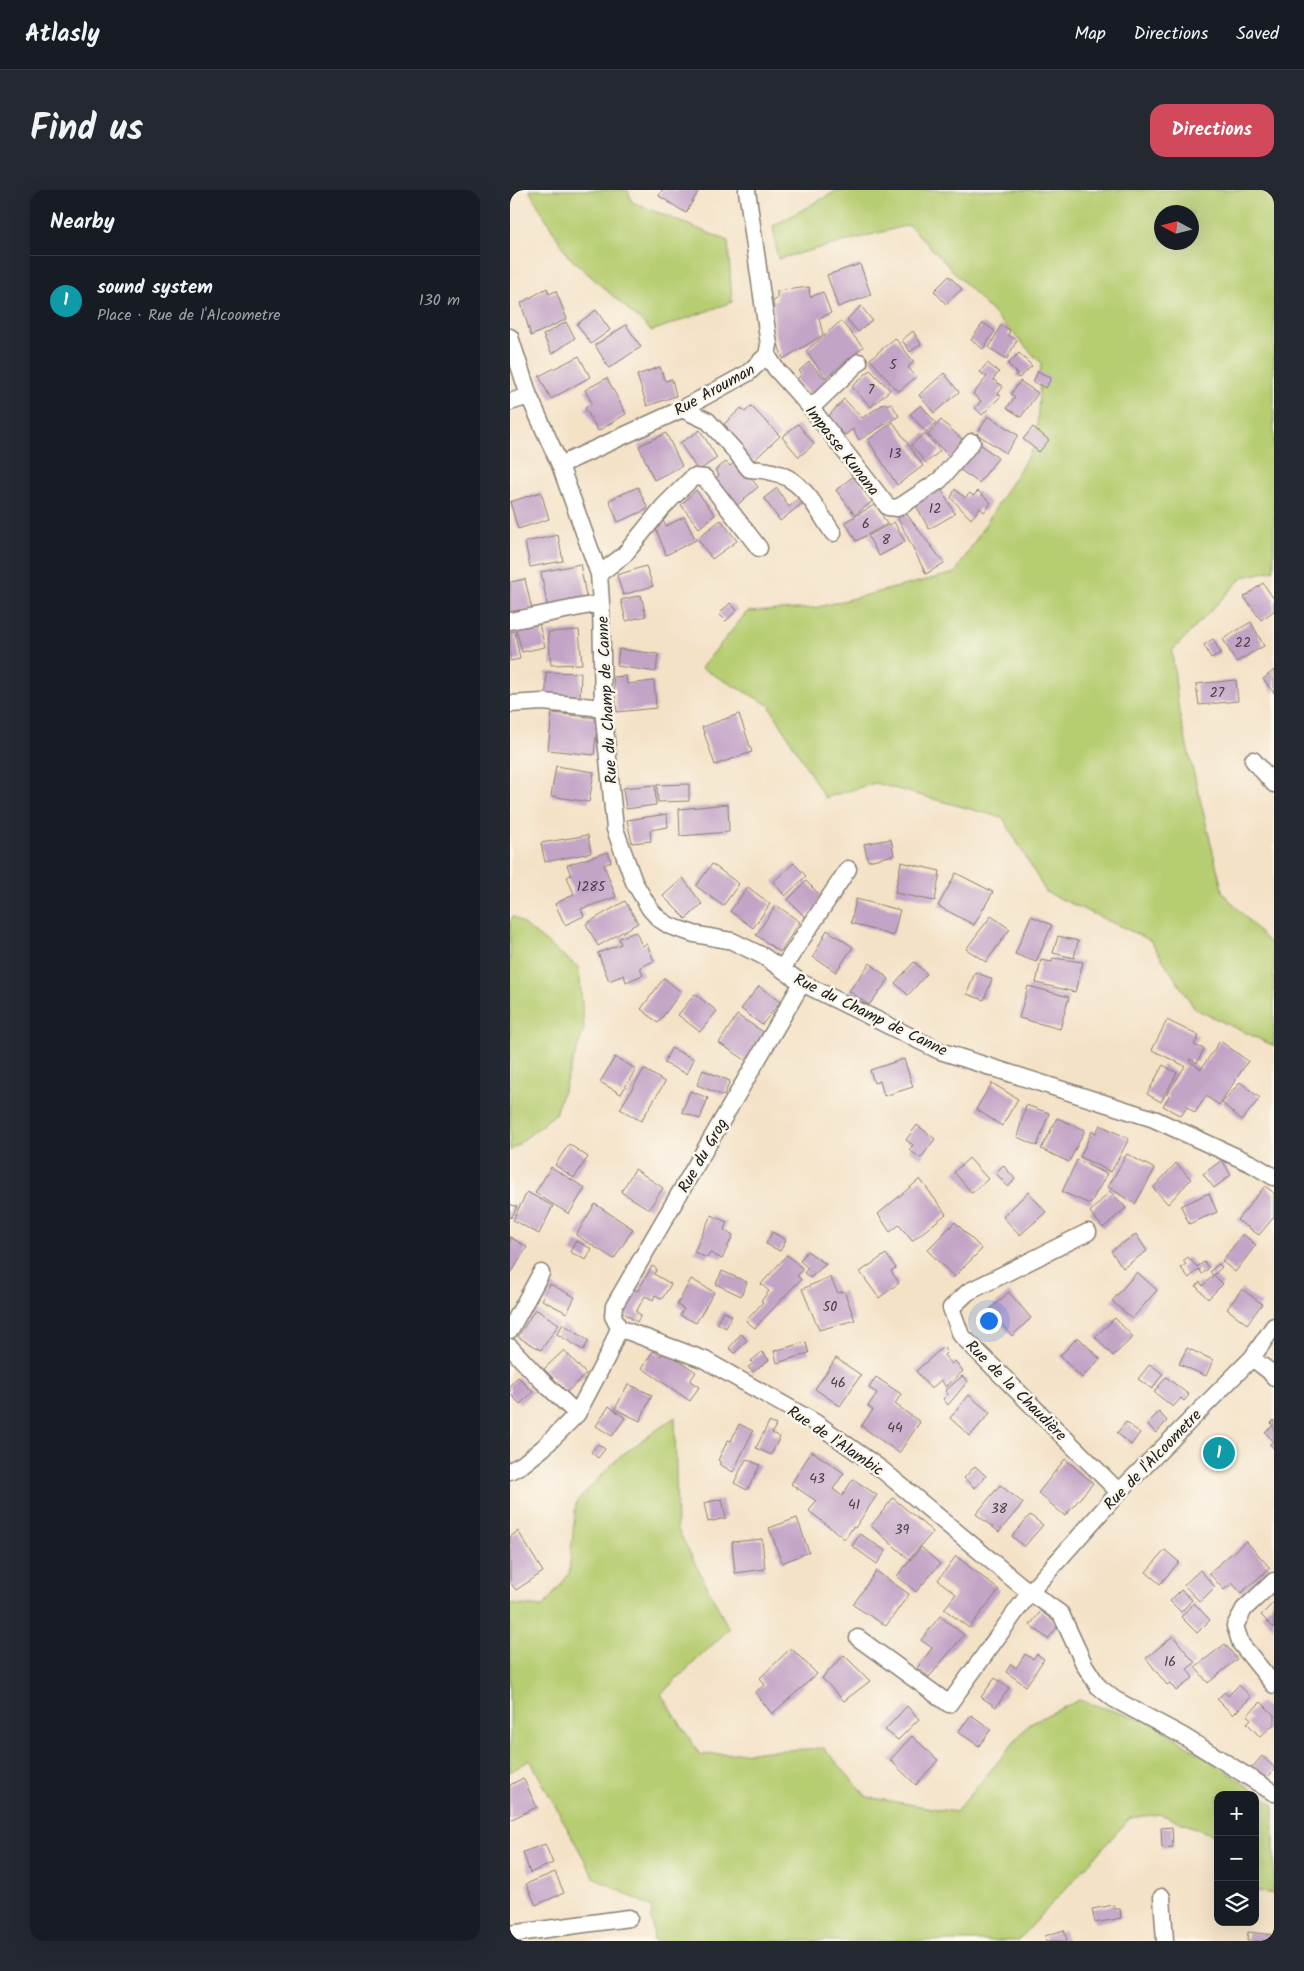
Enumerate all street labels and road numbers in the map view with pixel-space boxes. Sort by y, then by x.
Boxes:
street label: Rue Arouman [670,358,760,423]
street label: Impasse Kunana [798,400,885,502]
street label: Rue du Champ de Canne [591,615,624,785]
street label: Rue du Champ de Canne [789,967,951,1063]
street label: Rue du Grog [672,1114,735,1198]
street label: Rue de la Chaudière [959,1335,1072,1448]
street label: Rue de l'Alambic [782,1400,888,1483]
street label: Rue de l'Alcoometre [1098,1404,1208,1516]

